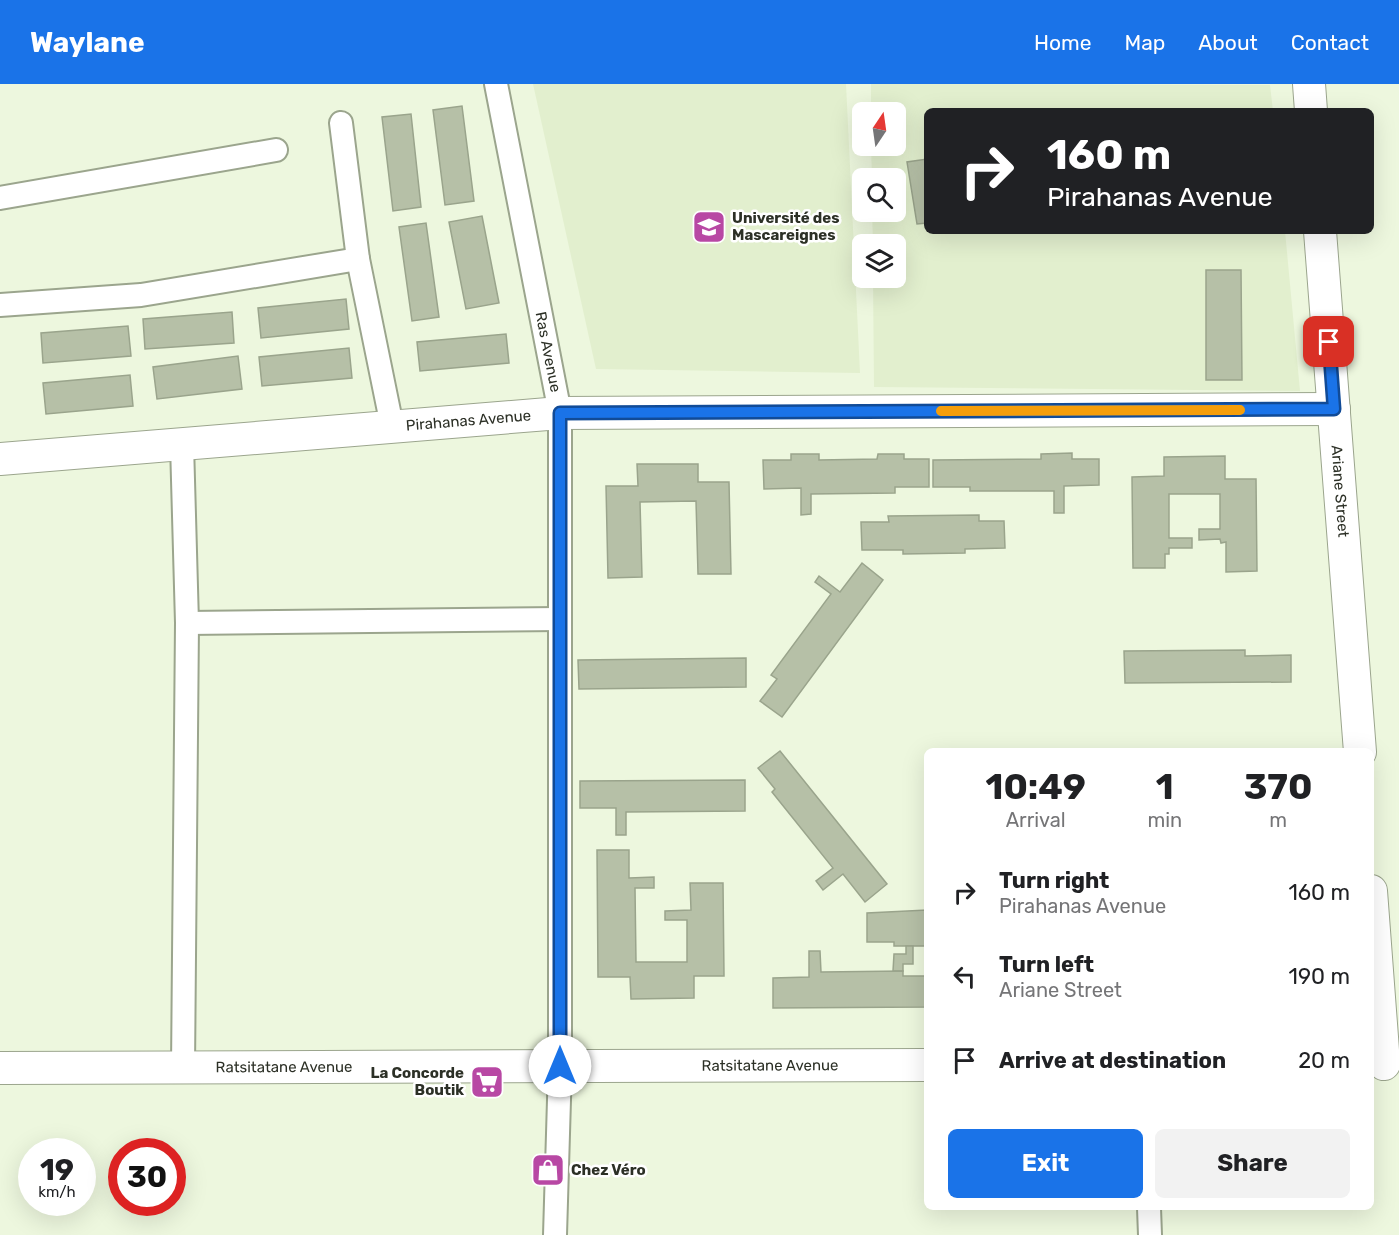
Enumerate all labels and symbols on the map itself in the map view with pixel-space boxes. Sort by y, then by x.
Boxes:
north arrow [852,102,906,156]
school or university icon: Université des Mascareignes [691,209,727,245]
place label: Université des Mascareignes [732,209,840,244]
street label: Ras Avenue [532,310,565,394]
pin [1303,316,1354,367]
street label: Pirahanas Avenue [405,406,532,435]
street label: Ariane Street [1327,445,1352,538]
position arrow [528,1034,592,1098]
street label: Ratsitatane Avenue [702,1056,838,1075]
street label: Ratsitatane Avenue [216,1058,352,1076]
place label: La Concorde Boutik [371,1064,464,1099]
supermarket icon: La Concorde Boutik [469,1064,505,1100]
speed limit sign: 30 [108,1138,186,1216]
shop icon: Chez Véro [530,1152,566,1188]
place label: Chez Véro [571,1161,646,1179]

